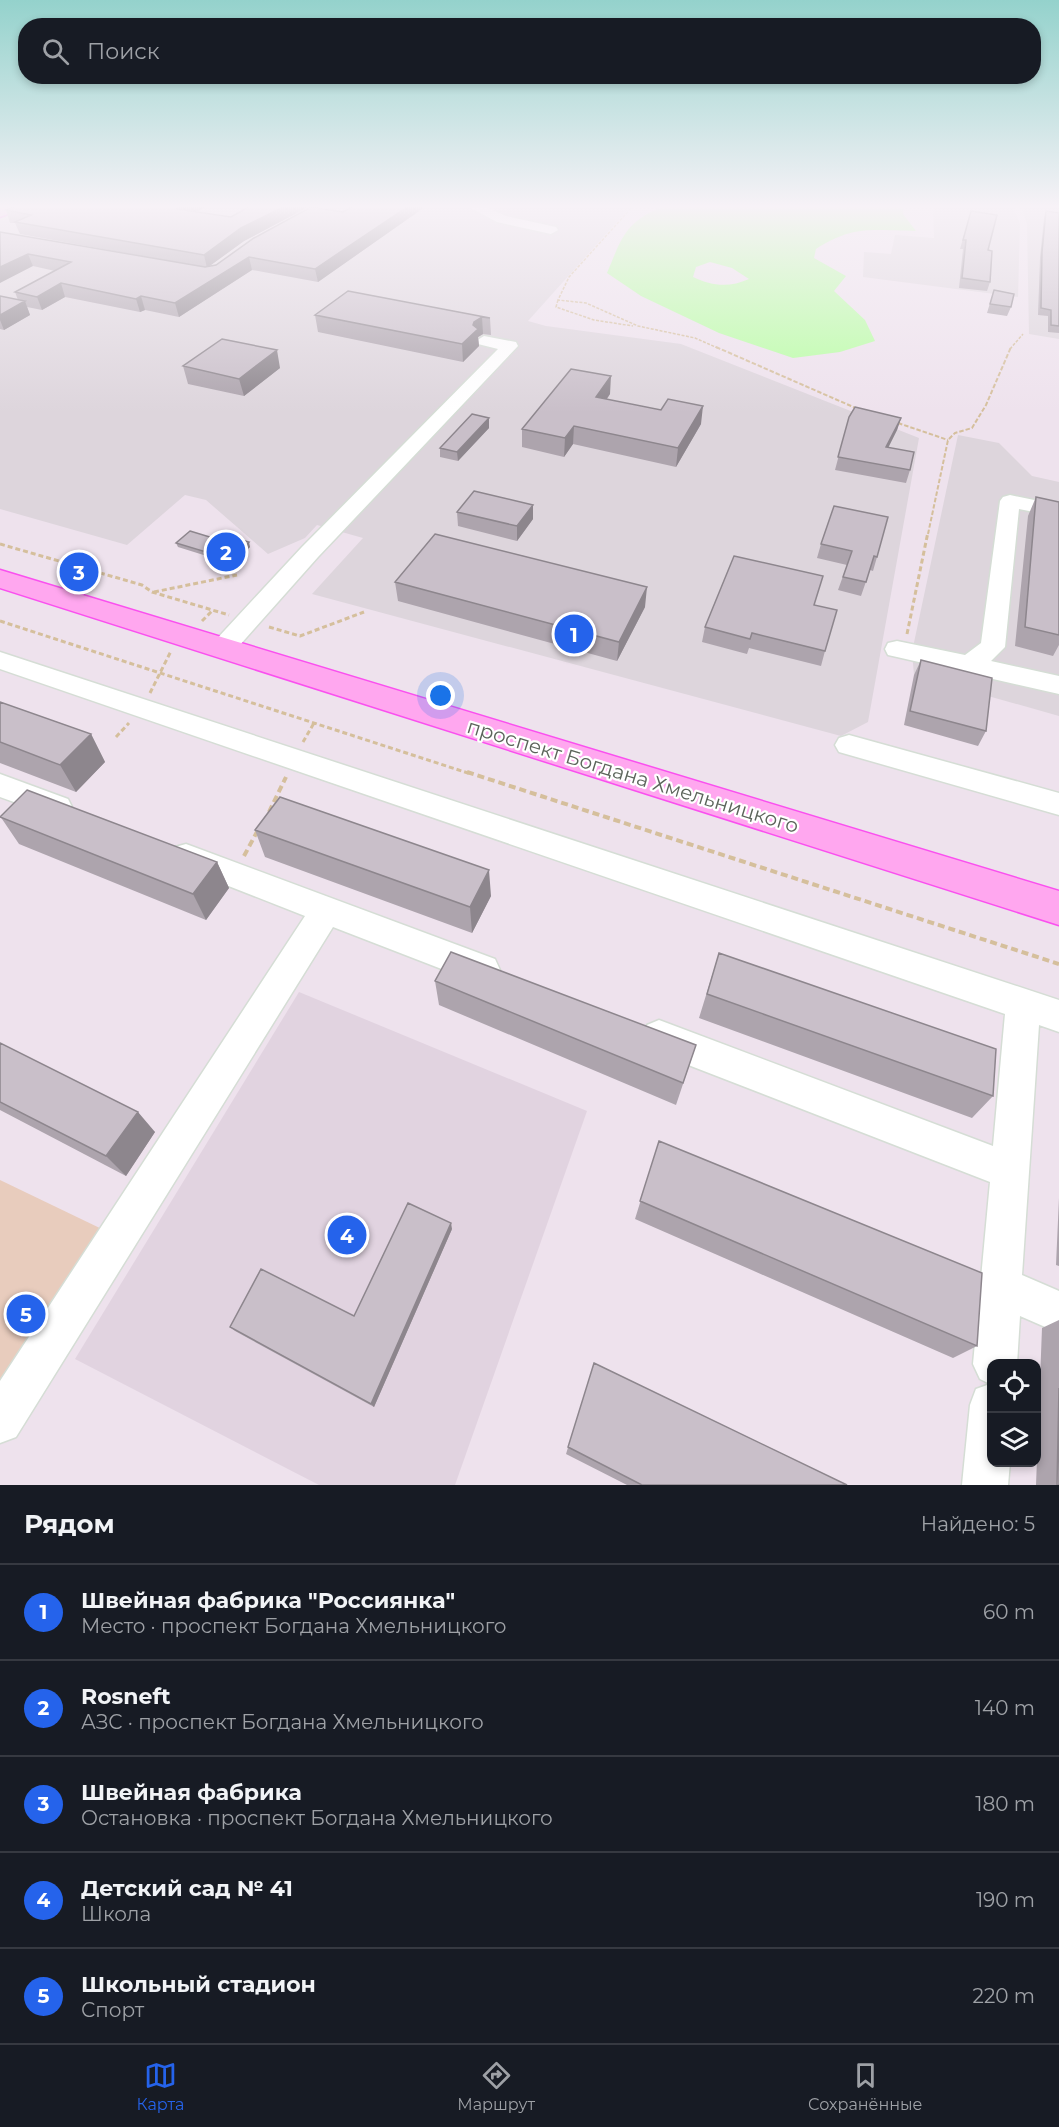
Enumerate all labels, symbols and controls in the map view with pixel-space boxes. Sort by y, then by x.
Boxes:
search box [18,18,1041,84]
icon: search [39,35,72,68]
text: Поиск [87,38,159,65]
pin: 2 [206,530,246,574]
pin: 3 [60,550,98,594]
pin: 1 [554,612,594,656]
your location [426,681,455,710]
street label: проспект Богдана Хмельницкого [464,714,802,838]
pin: 4 [328,1212,366,1258]
pin: 5 [6,1292,46,1336]
map controls [987,1359,1041,1467]
button: locate [987,1359,1041,1413]
button: layers [987,1413,1041,1467]
text: Рядом [24,1508,115,1540]
text: Найдено: 5 [921,1512,1035,1536]
text: Швейная фабрика "Россиянка" [81,1587,455,1614]
text: 1 [40,1600,47,1624]
text: 60 m [983,1600,1035,1624]
text: Место · проспект Богдана Хмельницкого [81,1614,507,1638]
text: Rosneft [81,1683,171,1710]
text: 2 [38,1696,49,1720]
text: 140 m [975,1696,1035,1720]
text: АЗС · проспект Богдана Хмельницкого [81,1710,484,1734]
text: Швейная фабрика [81,1779,302,1806]
text: 3 [38,1792,49,1816]
text: 180 m [975,1792,1035,1816]
text: Остановка · проспект Богдана Хмельницкого [81,1806,553,1830]
text: Детский сад № 41 [81,1875,293,1902]
text: 4 [37,1888,50,1912]
text: 190 m [976,1888,1035,1912]
text: Школа [81,1902,151,1926]
text: Школьный стадион [81,1971,316,1998]
text: 5 [38,1984,49,2008]
text: 220 m [973,1984,1035,2008]
text: Спорт [81,1998,144,2022]
tab: Карта [136,2059,184,2114]
tab: Маршрут [457,2059,535,2114]
tab: Сохранённые [808,2059,922,2114]

